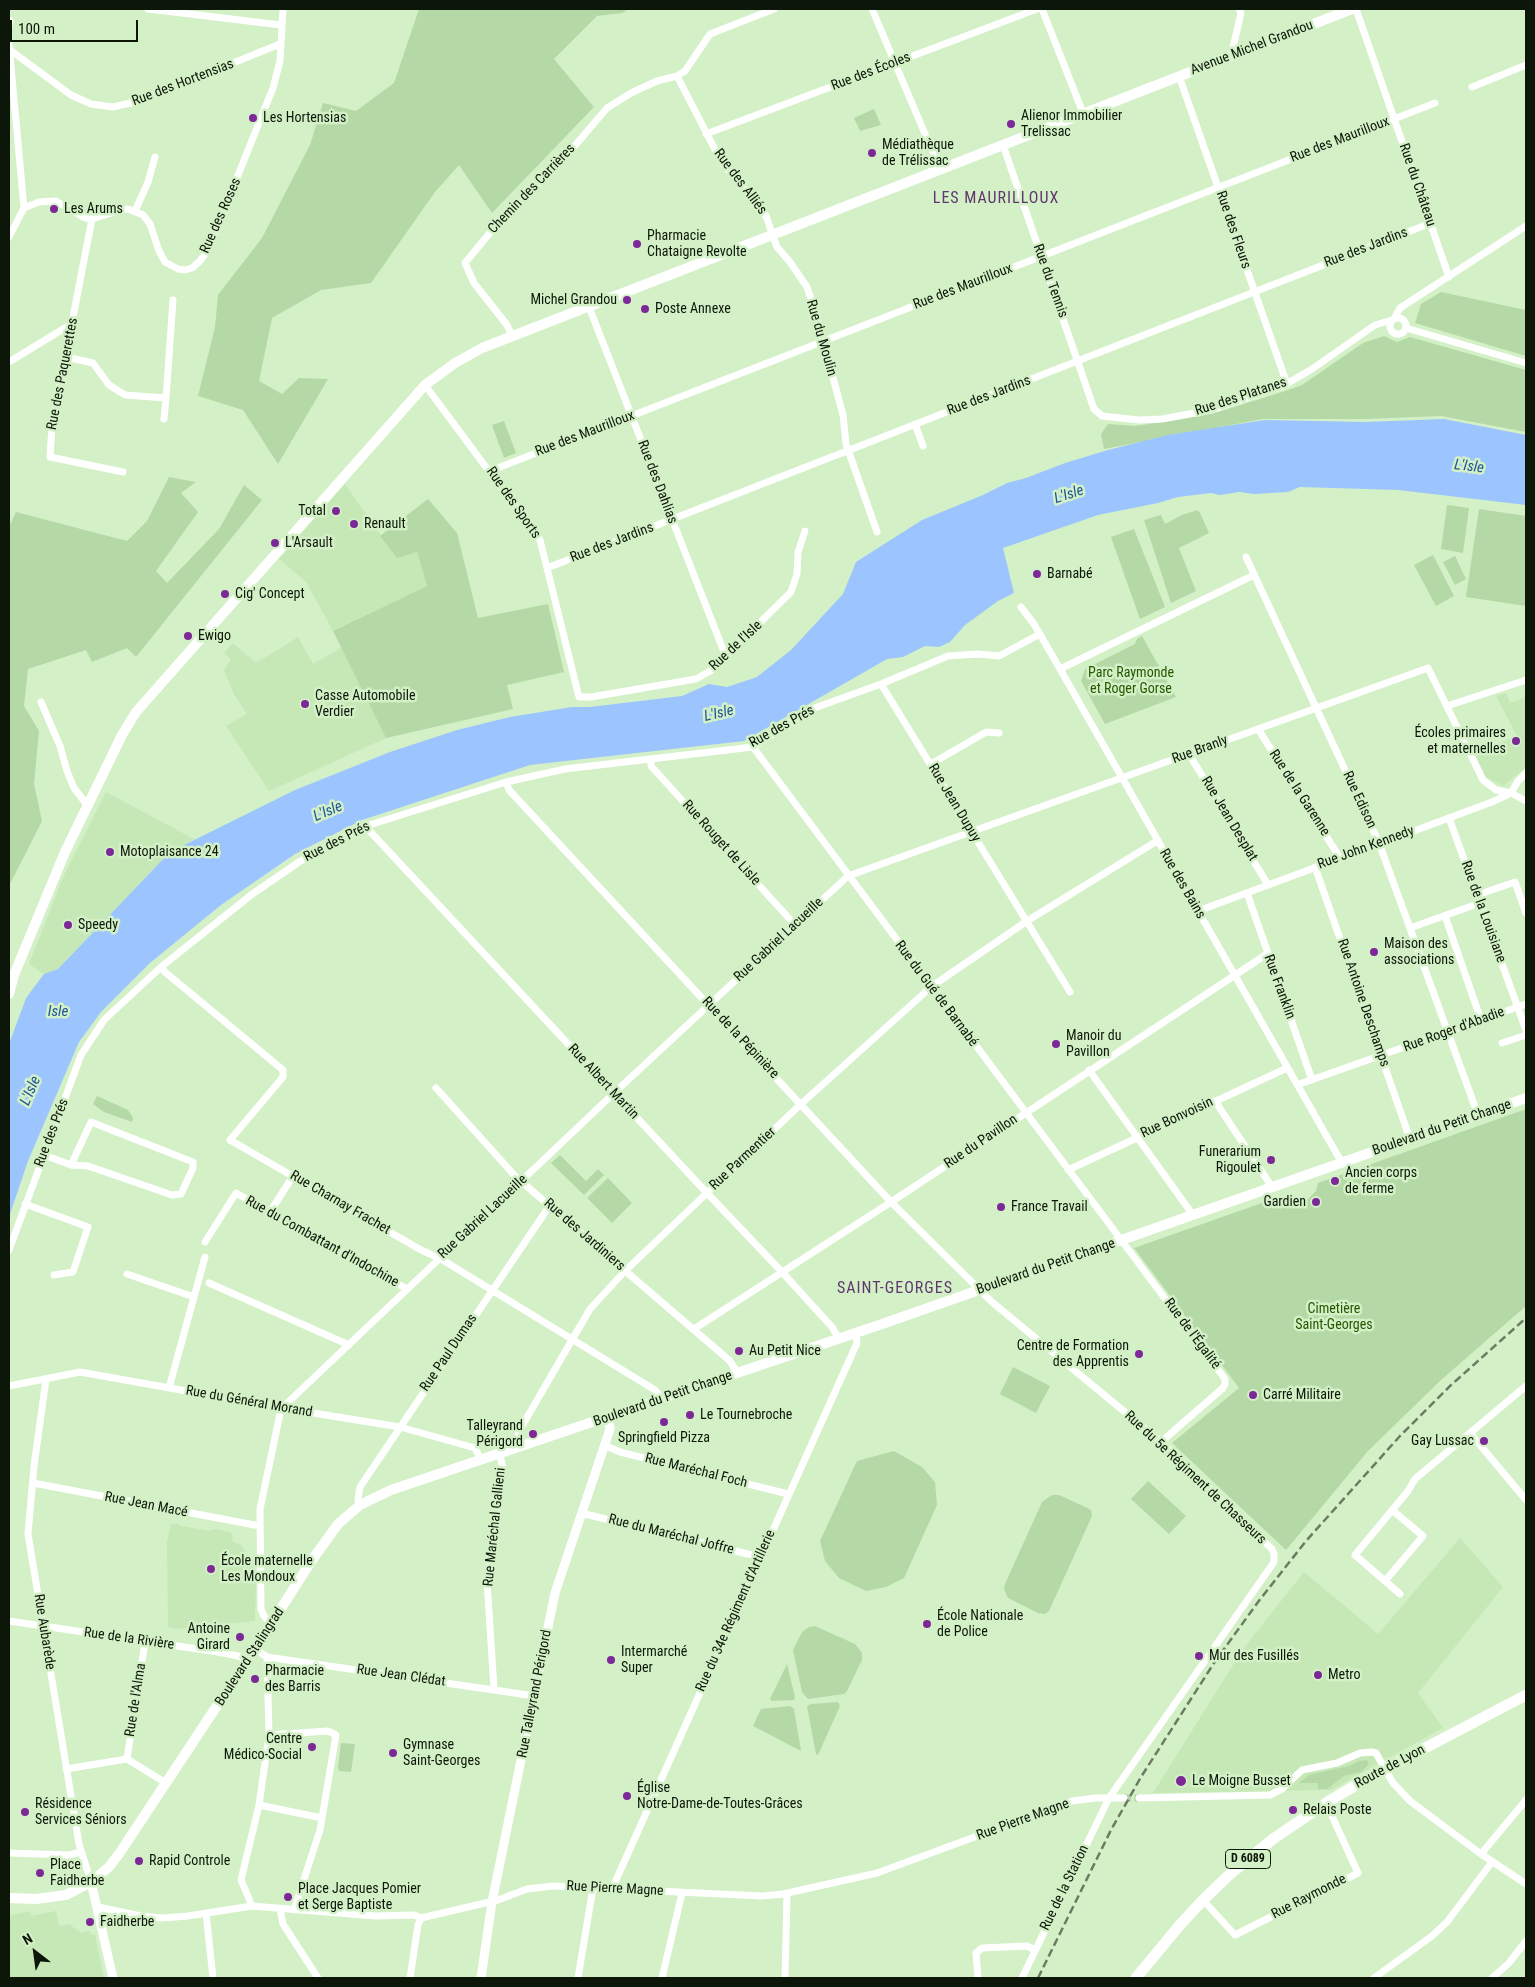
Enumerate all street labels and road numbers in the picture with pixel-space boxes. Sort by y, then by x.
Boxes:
street label: Avenue Michel Grandou [1188,17,1316,79]
street label: Rue des Écoles [829,49,913,95]
street label: Rue des Hortensias [130,56,236,110]
street label: Rue des Maurilloux [1288,113,1392,167]
street label: Chemin des Carrières [485,141,579,237]
street label: Rue du Château [1395,141,1439,229]
street label: Rue des Alliés [710,146,770,218]
street label: Rue des Roses [197,176,245,256]
street label: Rue des Fleurs [1212,189,1254,271]
street label: Rue des Jardins [1322,224,1410,272]
street label: Rue du Tennis [1029,242,1071,320]
street label: Rue des Maurilloux [911,260,1015,314]
street label: Rue du Moulin [802,298,840,378]
street label: Rue des Paquerettes [44,317,82,431]
street label: Rue des Jardins [945,372,1033,420]
street label: Rue des Platanes [1193,374,1289,420]
street label: Rue des Maurilloux [533,407,637,461]
street label: Rue des Dahlias [633,438,681,526]
street label: Rue des Sports [482,464,544,542]
street label: Rue des Jardins [568,519,656,567]
street label: Rue de l'Isle [706,617,766,675]
street label: Rue des Prés [746,702,818,752]
street label: Rue Branly [1170,732,1230,768]
street label: Rue de la Garenne [1265,747,1333,839]
street label: Rue Jean Dupuy [924,761,984,845]
street label: Rue Edison [1338,769,1380,831]
street label: Rue Jean Desplat [1197,774,1261,864]
street label: Rue Rouget de Lisle [678,797,764,889]
street label: Rue des Prés [301,818,373,866]
street label: Rue John Kennedy [1315,823,1417,873]
street label: Rue des Bains [1155,846,1209,922]
street label: Rue de la Louisiane [1457,859,1509,965]
street label: Rue Gabriel Lacueille [731,894,827,986]
street label: Rue Antoine Deschamps [1333,937,1393,1069]
street label: Rue du Gué de Barnabé [891,938,981,1050]
street label: Rue Franklin [1260,952,1298,1022]
street label: Rue de la Pépinière [698,994,782,1082]
street label: Rue Roger d'Abadie [1401,1004,1507,1056]
street label: Rue Albert Martin [564,1041,642,1123]
street label: Rue Bonvoisin [1138,1094,1216,1142]
street label: Rue des Prés [31,1096,73,1170]
street label: Boulevard du Petit Change [1370,1096,1514,1160]
street label: Rue du Pavillon [941,1111,1021,1173]
street label: Rue Parmentier [706,1124,780,1194]
street label: Rue Charnay Frachet [287,1167,393,1239]
street label: Rue Gabriel Lacueille [435,1171,531,1263]
street label: Rue du Combattant d'Indochine [242,1193,402,1291]
street label: Rue des Jardiniers [540,1195,628,1275]
street label: Boulevard du Petit Change [974,1235,1118,1299]
street label: Rue de l'Égalité [1160,1295,1224,1373]
street label: Rue Paul Dumas [417,1311,481,1395]
street label: Boulevard du Petit Change [591,1367,735,1431]
street label: Rue du Général Morand [184,1383,314,1421]
street label: Rue du 5e Régiment de Chasseurs [1121,1408,1269,1548]
street label: Rue Maréchal Foch [643,1450,749,1492]
street label: Rue Maréchal Gallieni [480,1467,510,1587]
street label: Rue Jean Macé [103,1489,189,1521]
street label: Rue du Maréchal Joffre [607,1511,735,1559]
street label: Rue du 34e Régiment d'Artillerie [693,1527,779,1695]
street label: Rue Aubarède [30,1593,58,1671]
street label: Boulevard Stalingrad [212,1605,288,1709]
street label: Rue de la Rivière [83,1624,175,1654]
street label: Rue Talleyrand Périgord [514,1628,556,1760]
street label: Rue Jean Clédat [356,1661,446,1691]
street label: Rue de l'Alma [122,1662,150,1738]
street label: Route de Lyon [1352,1741,1428,1793]
street label: Rue Pierre Magne [974,1795,1072,1845]
street label: Rue de la Station [1037,1842,1093,1934]
road number: D 6089 [1226,1850,1270,1868]
street label: Rue Raymonde [1269,1871,1349,1923]
street label: Rue Pierre Magne [566,1878,664,1900]

